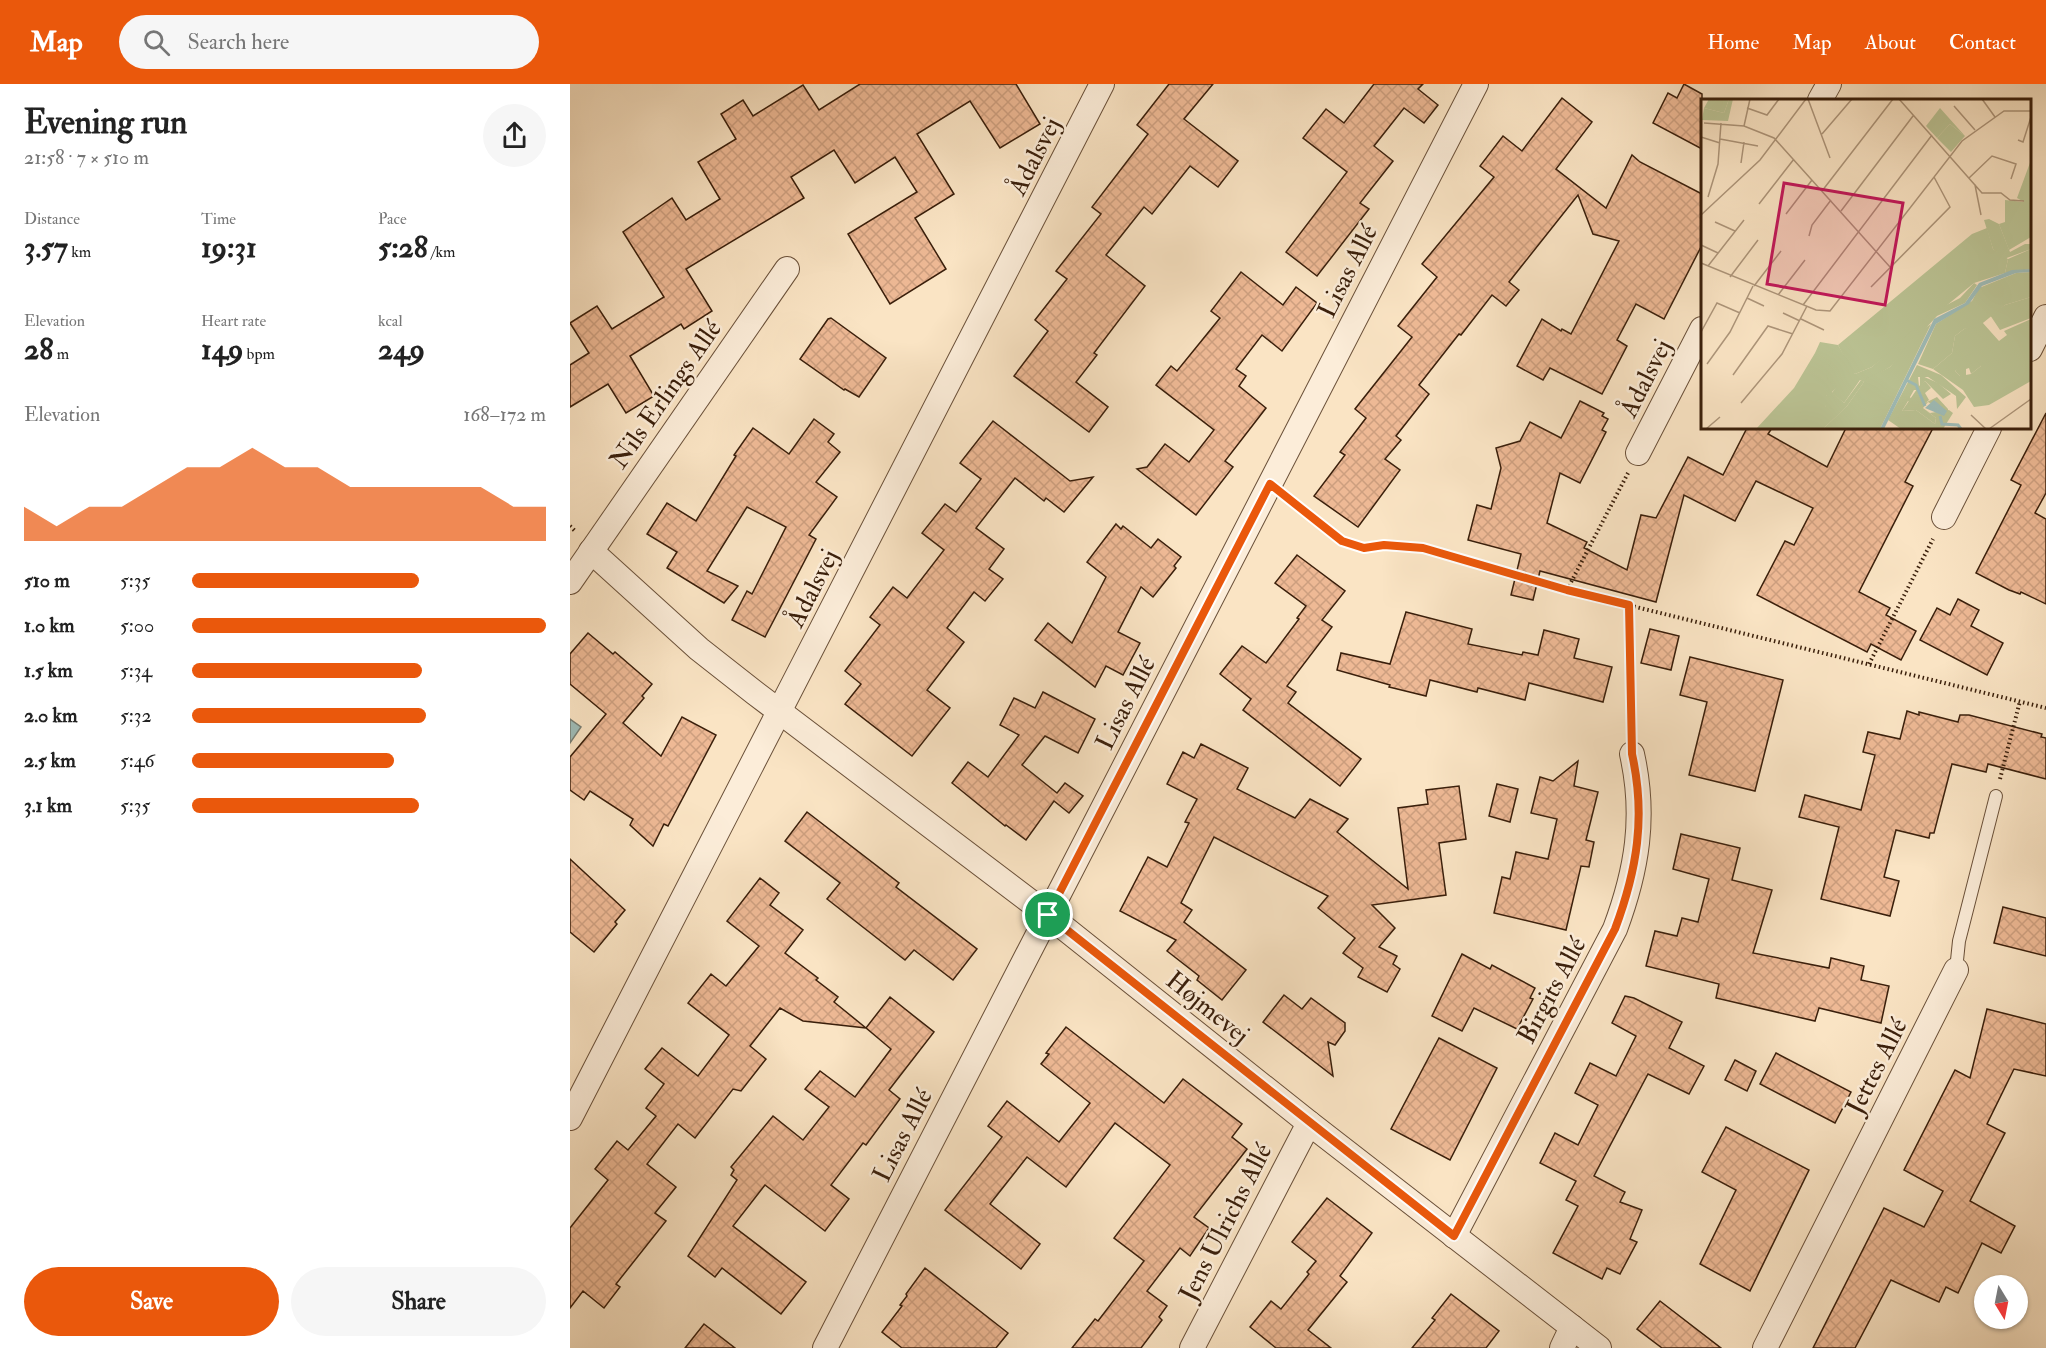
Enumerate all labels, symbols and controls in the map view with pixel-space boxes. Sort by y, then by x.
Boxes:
search box [119,15,539,69]
text: Map [30,25,83,60]
icon: search [140,26,173,59]
text: Search here [188,28,289,56]
text: Home [1707,29,1759,56]
text: Map [1792,29,1832,56]
text: About [1865,29,1916,56]
text: Contact [1949,29,2016,56]
inset map [1701,99,2031,429]
text: Evening run [24,102,187,143]
button: share [483,104,546,167]
street label: Ådalsvej [999,111,1068,202]
text: 21:58 · 7 × 510 m [24,145,149,170]
text: Distance [24,209,80,229]
text: Time [201,209,236,229]
text: Pace [378,209,407,229]
street label: Lisas Allé [1311,219,1385,323]
text: 3.57 [24,229,68,266]
text: 19:31 [201,229,257,266]
text: 5:28 [378,229,428,266]
text: km [68,242,91,262]
text: /km [428,242,455,262]
text: Elevation [24,311,85,331]
text: Heart rate [201,311,266,331]
text: kcal [378,311,403,331]
street label: Nils Erlings Allé [603,314,729,475]
text: 28 [24,331,53,368]
text: 149 [201,331,243,368]
text: 249 [378,331,425,368]
street label: Ådalsvej [1610,333,1679,424]
text: m [53,344,69,364]
text: bpm [243,344,275,364]
text: Elevation [24,402,100,427]
text: 168–172 m [463,402,546,427]
street label: Ådalsvej [777,543,846,634]
text: 510 m [24,568,70,593]
text: 5:35 [120,568,150,593]
text: 1.0 km [24,613,75,638]
text: 5:00 [120,613,154,638]
street label: Lisas Allé [1089,651,1163,755]
text: 1.5 km [24,658,73,683]
text: 5:34 [120,658,152,683]
text: 2.0 km [24,703,78,728]
text: 5:32 [120,703,152,728]
text: 2.5 km [24,748,76,773]
text: 5:46 [120,748,155,773]
text: 3.1 km [24,793,72,818]
text: 5:35 [120,793,150,818]
pin [1022,889,1073,940]
icon: arrive [1031,898,1064,931]
street label: Birgits Allé [1510,931,1593,1049]
street label: Højmevej [1159,964,1256,1051]
street label: Jettes Allé [1839,1013,1915,1121]
street label: Lisas Allé [866,1083,940,1187]
street label: Jens Ulrichs Allé [1172,1138,1279,1308]
button: Save [24,1267,279,1336]
button: Share [291,1267,546,1336]
north arrow [1974,1275,2028,1329]
map controls [1974,1275,2028,1329]

